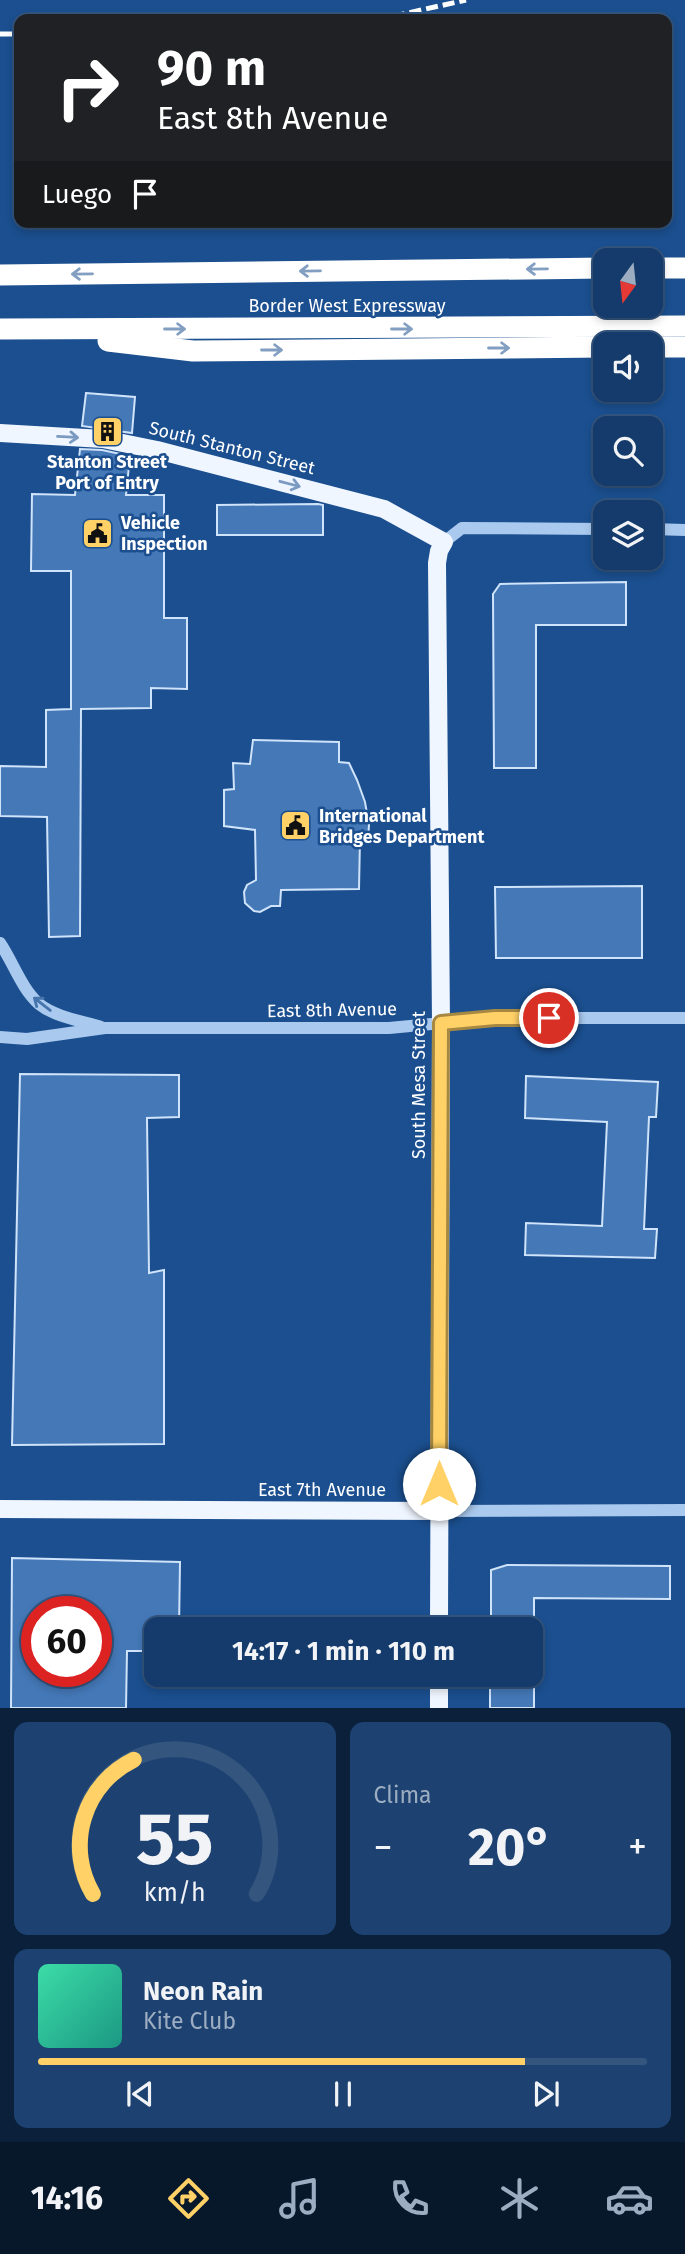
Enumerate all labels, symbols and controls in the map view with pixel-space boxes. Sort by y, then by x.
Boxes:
text: 90 m [157,39,266,98]
icon: right [42,42,133,133]
text: East 8th Avenue [157,99,388,137]
icon: arrive [126,175,164,213]
text: Luego [42,179,112,210]
north arrow [593,248,663,318]
map controls [593,248,663,570]
one-way arrow [526,262,549,276]
one-way arrow [299,265,322,278]
one-way arrow [71,267,94,281]
street label: Border West Expressway [248,295,446,317]
one-way arrow [163,322,186,336]
one-way arrow [391,322,414,336]
button: sound [593,332,663,402]
one-way arrow [487,341,510,355]
one-way arrow [260,343,283,357]
building icon: Stanton Street Port of Entry [90,414,124,448]
button: search [593,416,663,486]
street label: South Stanton Street [147,417,318,479]
one-way arrow [56,430,79,443]
place label: Stanton Street Port of Entry [47,451,168,494]
one-way arrow [278,478,301,491]
button: layers [593,500,663,570]
place label: Vehicle Inspection [120,512,208,555]
public building icon: Vehicle Inspection [81,516,115,550]
place label: International Bridges Department [319,805,485,848]
public building icon: International Bridges Department [279,809,313,843]
pin [519,988,579,1048]
one-way arrow [33,997,51,1012]
street label: East 8th Avenue [267,998,397,1022]
icon: arrive [530,999,568,1037]
street label: South Mesa Street [408,1010,430,1159]
position arrow [402,1447,476,1521]
street label: East 7th Avenue [258,1479,386,1501]
speed limit sign: 60 [21,1596,112,1687]
text: 14:17 · 1 min · 110 m [232,1636,455,1667]
text: Clima [374,1781,432,1809]
text: 55 [136,1797,214,1884]
text: 20° [468,1816,552,1879]
text: − [374,1824,393,1870]
text: + [628,1824,647,1870]
text: km/h [144,1878,206,1908]
text: Neon Rain [143,1976,263,2007]
text: Kite Club [143,2007,236,2035]
icon: previous [121,2075,159,2113]
icon: pause [324,2075,362,2113]
icon: next [527,2075,565,2113]
icon: directions [164,2174,213,2223]
icon: music [275,2174,324,2223]
icon: phone [385,2174,434,2223]
icon: climate [495,2174,544,2223]
icon: car [605,2174,654,2223]
text: 14:16 [31,2179,103,2217]

